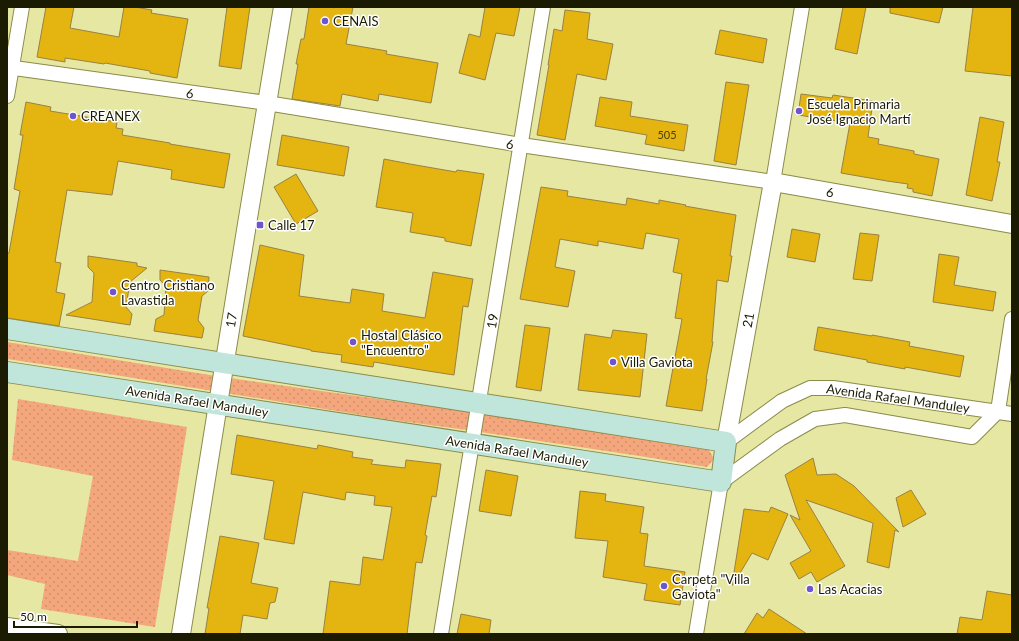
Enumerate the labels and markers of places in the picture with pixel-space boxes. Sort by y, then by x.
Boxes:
place label: CENAIS [333,13,379,29]
marker: CENAIS [320,16,330,26]
place label: Escuela Primaria José Ignacio Martí [807,96,911,127]
marker: Escuela Primaria José Ignacio Martí [794,106,804,116]
place label: CREANEX [81,108,141,124]
marker: CREANEX [68,111,78,121]
place label: Calle 17 [268,217,315,233]
marker: Calle 17 [255,220,265,230]
place label: Centro Cristiano Lavastida [121,277,215,308]
marker: Centro Cristiano Lavastida [108,287,118,297]
place label: Hostal Clásico "Encuentro" [361,327,442,358]
marker: Hostal Clásico "Encuentro" [348,337,358,347]
place label: Villa Gaviota [621,354,693,370]
marker: Villa Gaviota [608,357,618,367]
place label: Carpeta "Villa Gaviota" [672,571,750,602]
marker: Carpeta "Villa Gaviota" [659,581,669,591]
place label: Las Acacias [818,581,883,597]
marker: Las Acacias [805,584,815,594]

